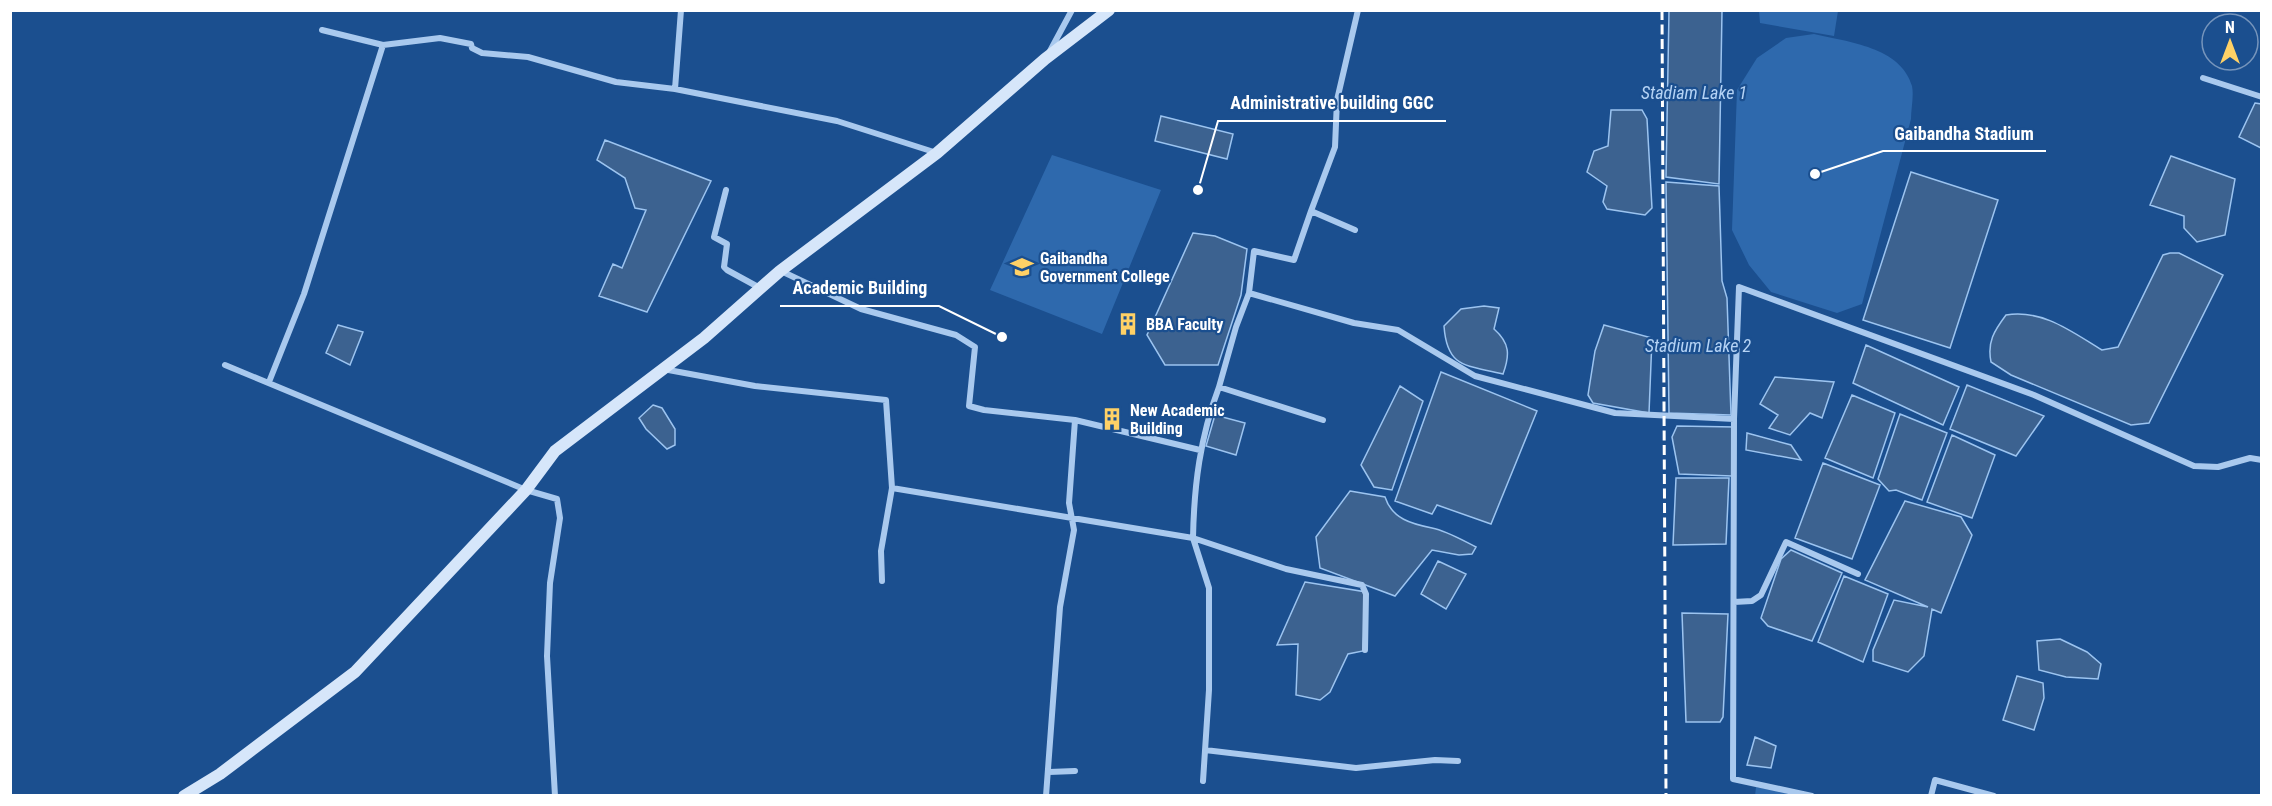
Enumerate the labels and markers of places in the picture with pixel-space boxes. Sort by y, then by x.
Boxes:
callout: Administrative building GGC [1218,85,1446,121]
callout: Gaibandha Stadium [1883,115,2046,151]
place label: Gaibandha Government College [1040,249,1170,286]
school or university icon: Gaibandha Government College [1009,254,1035,280]
callout: Academic Building [780,270,939,306]
building icon: BBA Faculty [1115,311,1141,337]
place label: BBA Faculty [1146,315,1223,334]
place label: New Academic Building [1130,401,1225,438]
building icon: New Academic Building [1099,406,1125,432]

